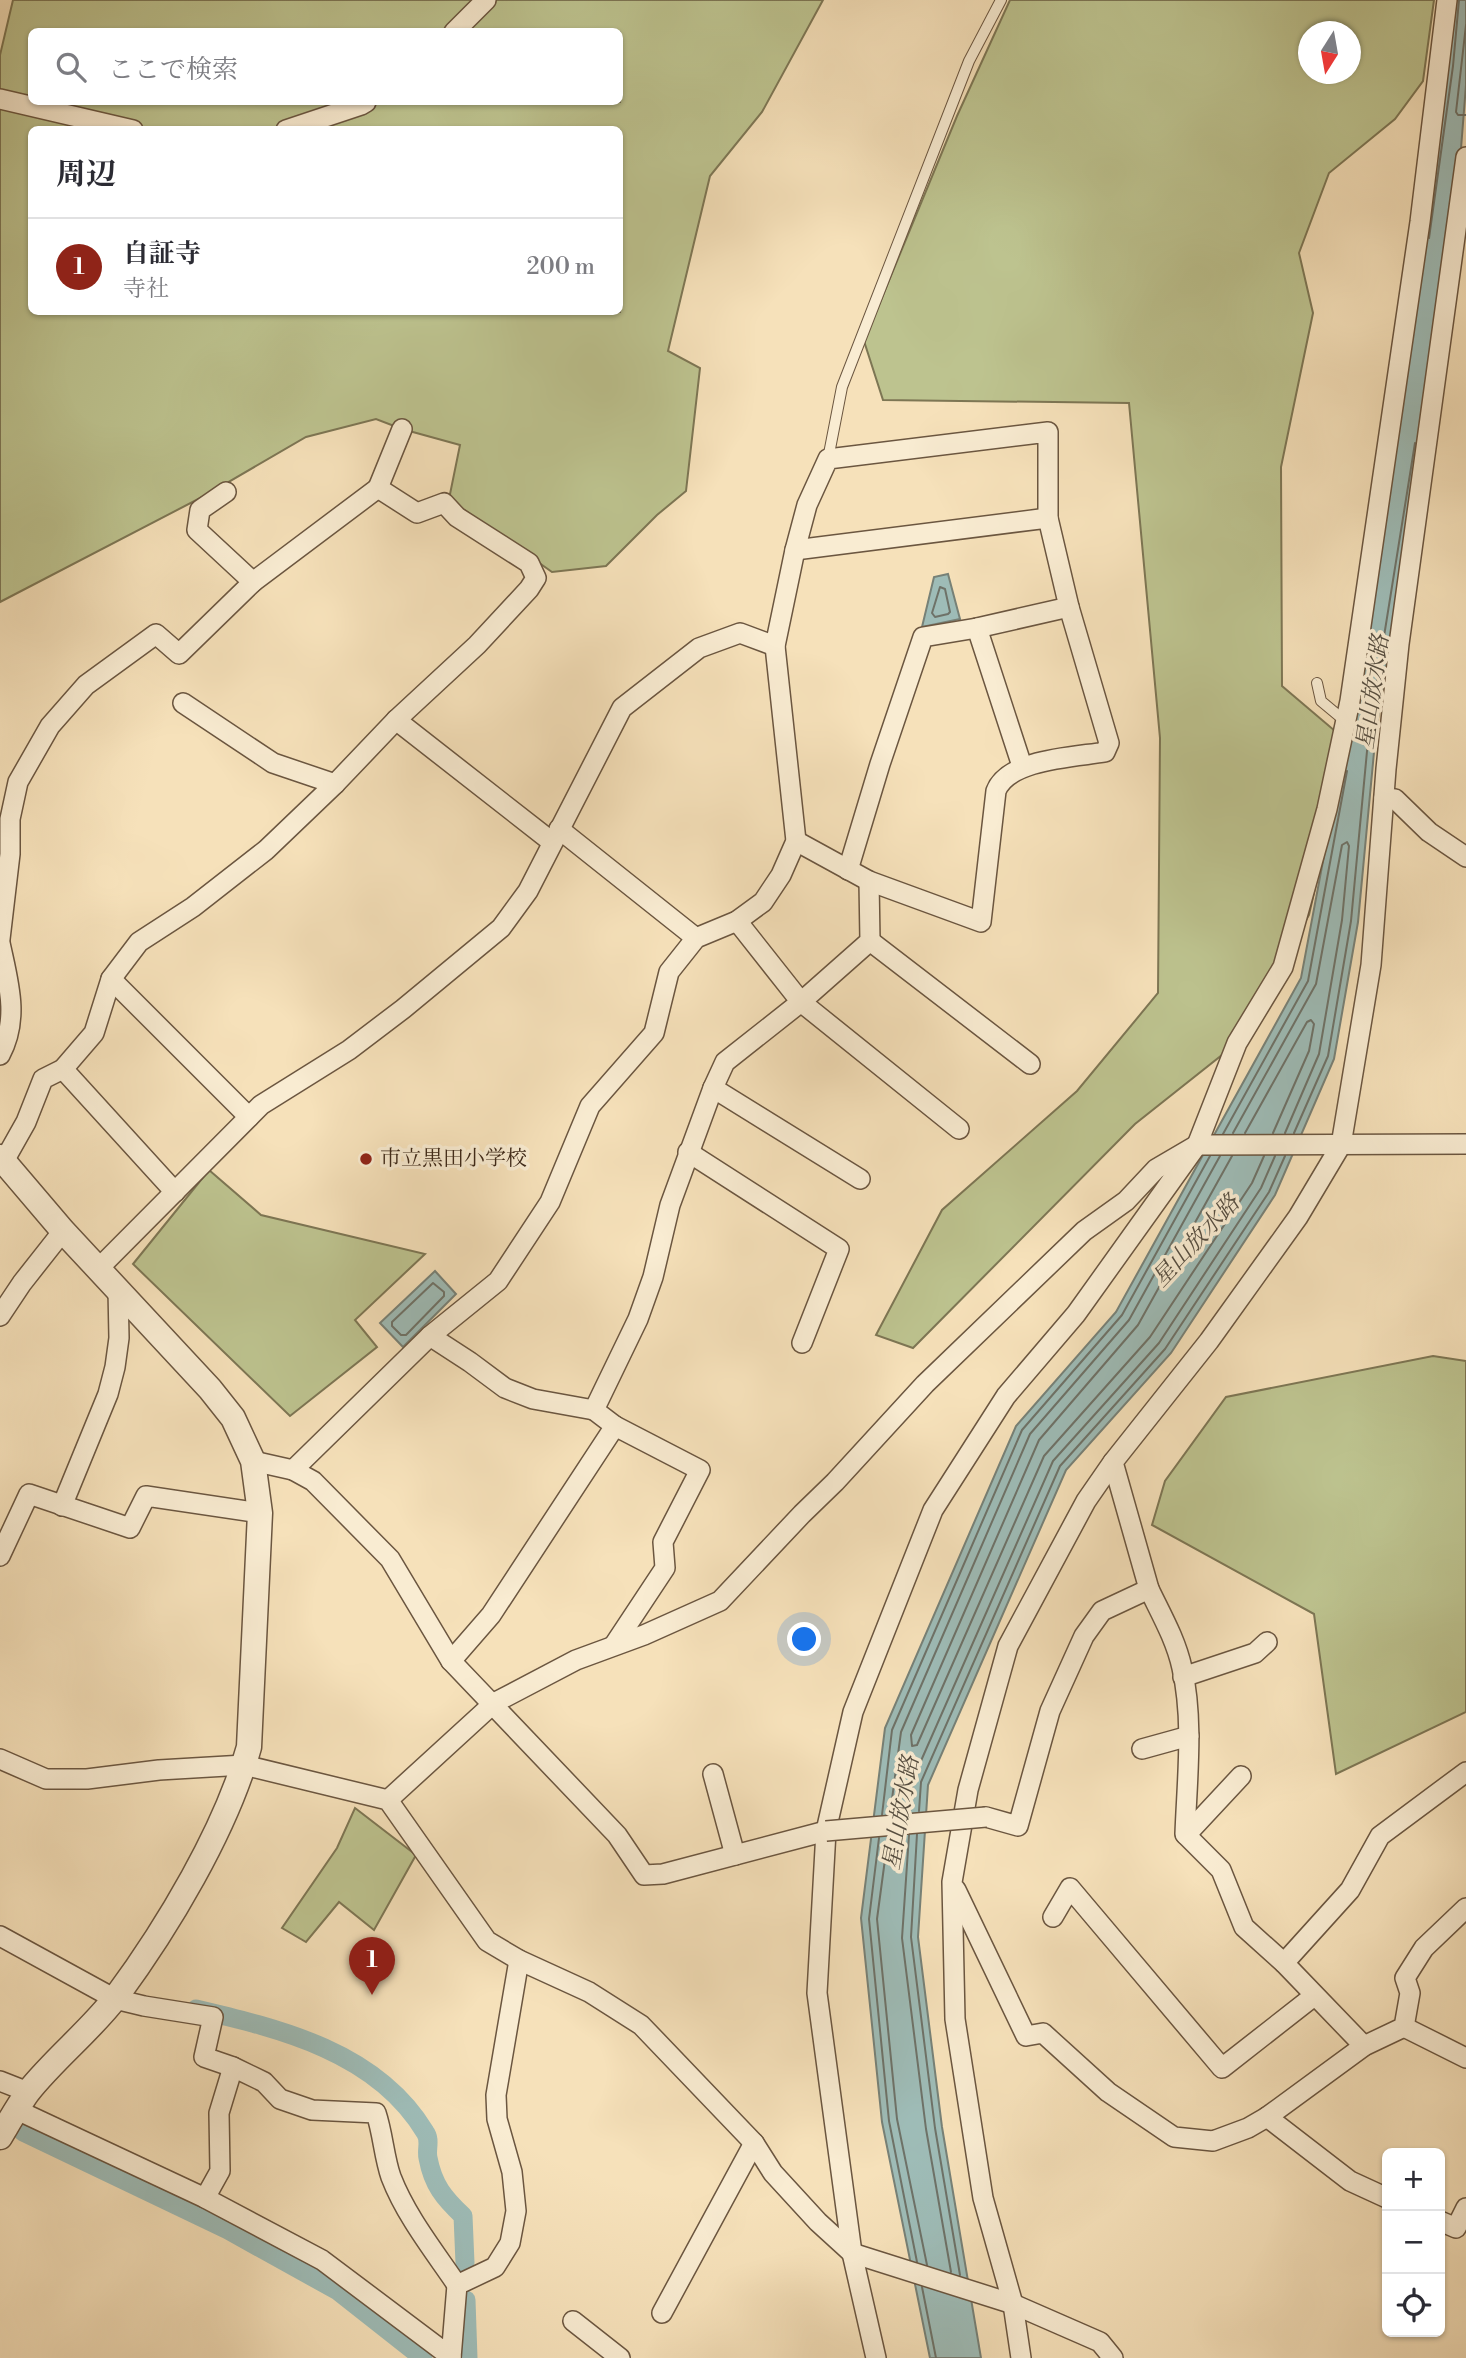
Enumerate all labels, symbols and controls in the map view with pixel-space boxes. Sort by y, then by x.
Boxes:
north arrow [1298,21,1361,84]
search box [28,28,623,105]
icon: search [52,48,90,86]
text: ここで検索 [108,54,238,86]
text: 周辺 [56,156,116,194]
text: 自証寺 [123,238,201,270]
text: 1 [73,253,85,281]
text: 200 m [527,253,595,281]
text: 寺社 [123,275,169,303]
water label: 星山放水路 [1351,631,1395,751]
place label: 市立黒田小学校 [380,1146,527,1172]
marker: 市立黒田小学校 [358,1151,374,1167]
water label: 星山放水路 [1147,1188,1247,1293]
your location [787,1622,821,1656]
water label: 星山放水路 [877,1752,925,1872]
pin: 1 [349,1937,395,1995]
map controls [1382,2148,1445,2337]
button: + [1382,2148,1445,2211]
button: − [1382,2211,1445,2274]
button: locate [1382,2274,1445,2337]

